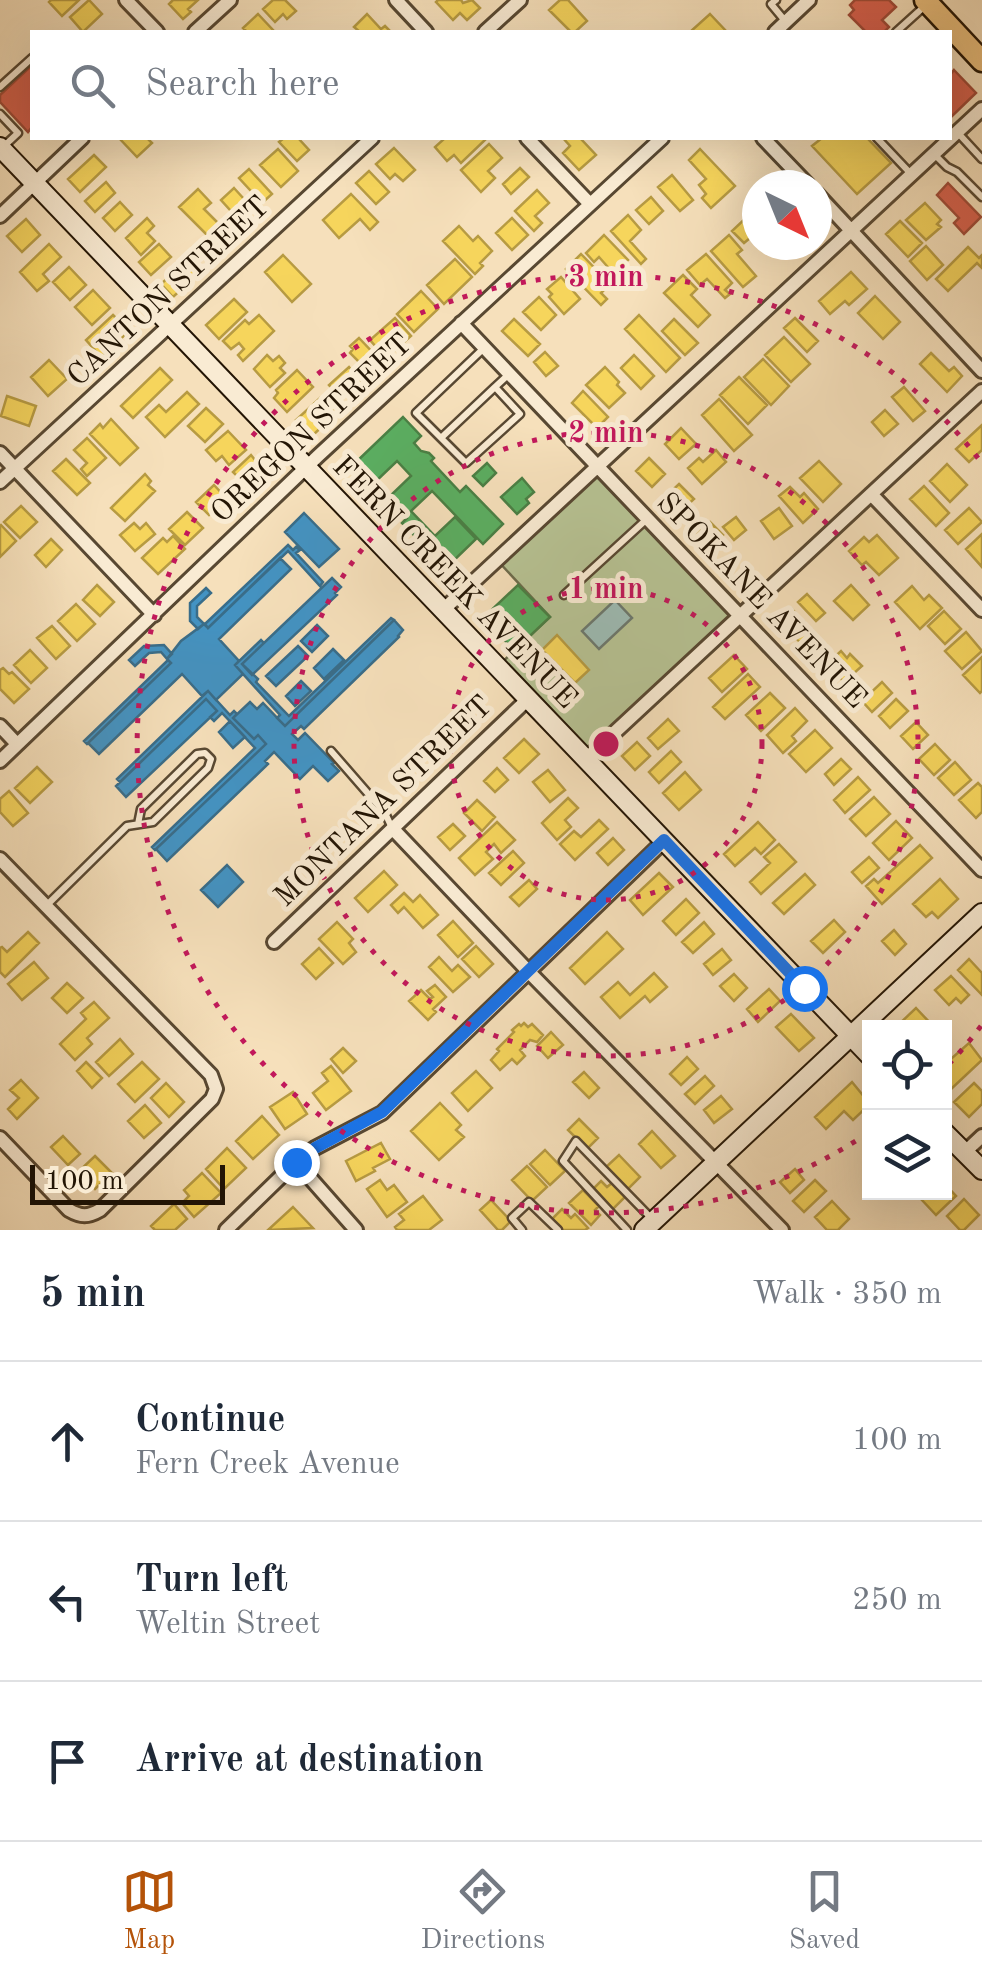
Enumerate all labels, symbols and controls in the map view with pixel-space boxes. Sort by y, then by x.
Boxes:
search box [30,30,952,140]
icon: search [65,58,120,113]
text: Search here [145,66,340,104]
north arrow [742,170,832,260]
street label: CANTON STREET [63,191,275,393]
text: 3 min [568,263,644,293]
street label: OREGON STREET [206,329,418,529]
text: 2 min [568,419,644,449]
street label: FERN CREEK AVENUE [326,451,582,715]
street label: SPOKANE AVENUE [651,487,871,715]
text: 1 min [568,575,644,605]
street label: MONTANA STREET [270,691,498,913]
centre of rings [588,726,624,762]
route start [782,966,828,1012]
map controls [862,1020,952,1200]
button: locate [862,1020,952,1110]
button: layers [862,1110,952,1200]
route end [274,1140,320,1186]
scale bar [30,1160,225,1204]
text: 100 m [45,1168,124,1196]
text: 5 min [40,1274,146,1316]
text: Walk · 350 m [752,1279,942,1311]
text: Continue [135,1402,285,1440]
icon: ahead [40,1414,95,1469]
text: 100 m [852,1425,942,1457]
text: Fern Creek Avenue [135,1449,400,1481]
text: Turn left [135,1562,288,1600]
icon: left [40,1574,95,1629]
text: 250 m [852,1585,942,1617]
text: Weltin Street [135,1609,320,1641]
icon: arrive [40,1734,95,1789]
text: Arrive at destination [135,1742,484,1780]
tab: Map [122,1864,177,1959]
tab: Directions [421,1864,545,1959]
tab: Saved [789,1864,860,1959]

